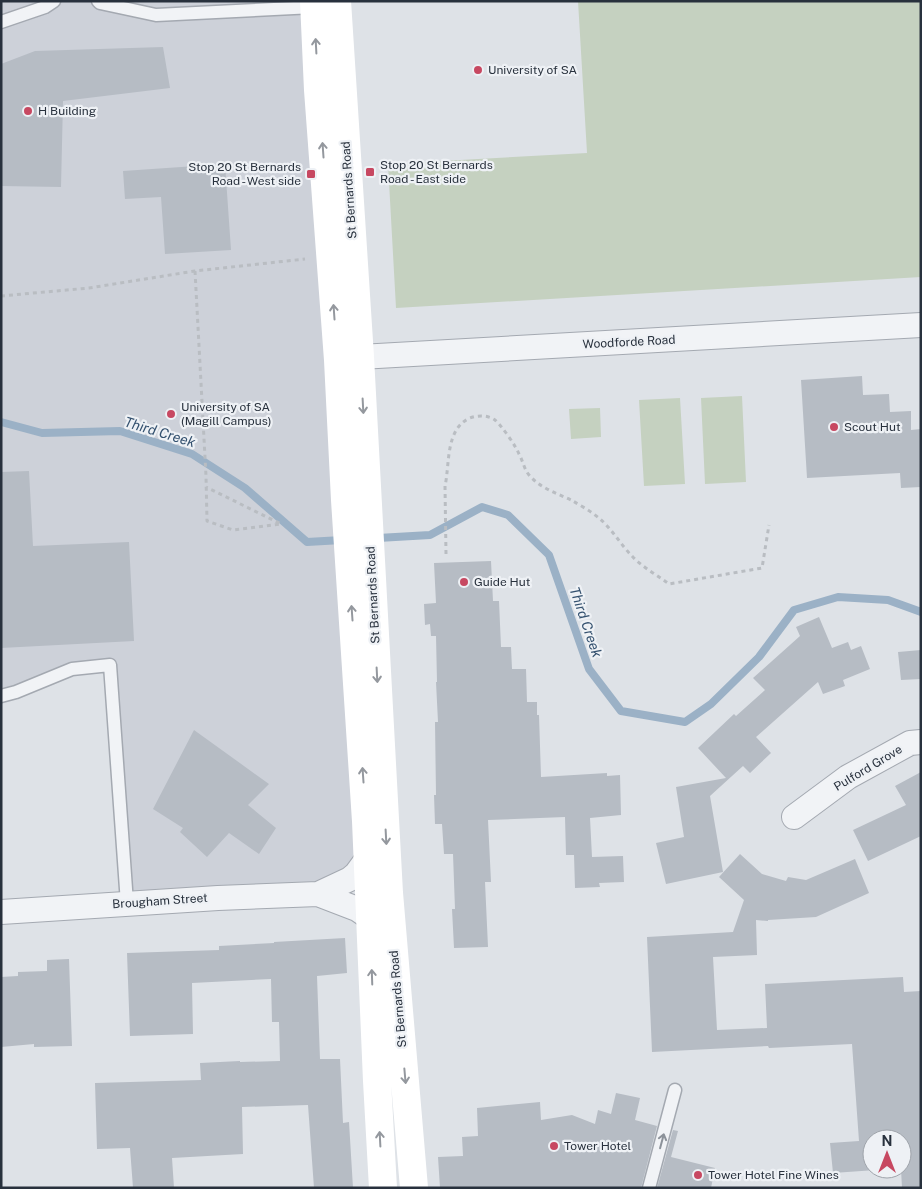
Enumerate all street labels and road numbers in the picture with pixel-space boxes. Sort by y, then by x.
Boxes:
street label: St Bernards Road [339,141,359,239]
street label: Woodforde Road [582,333,676,351]
street label: St Bernards Road [363,546,383,644]
street label: Pulford Grove [831,742,905,794]
street label: Brougham Street [112,891,209,911]
street label: St Bernards Road [387,950,409,1048]

